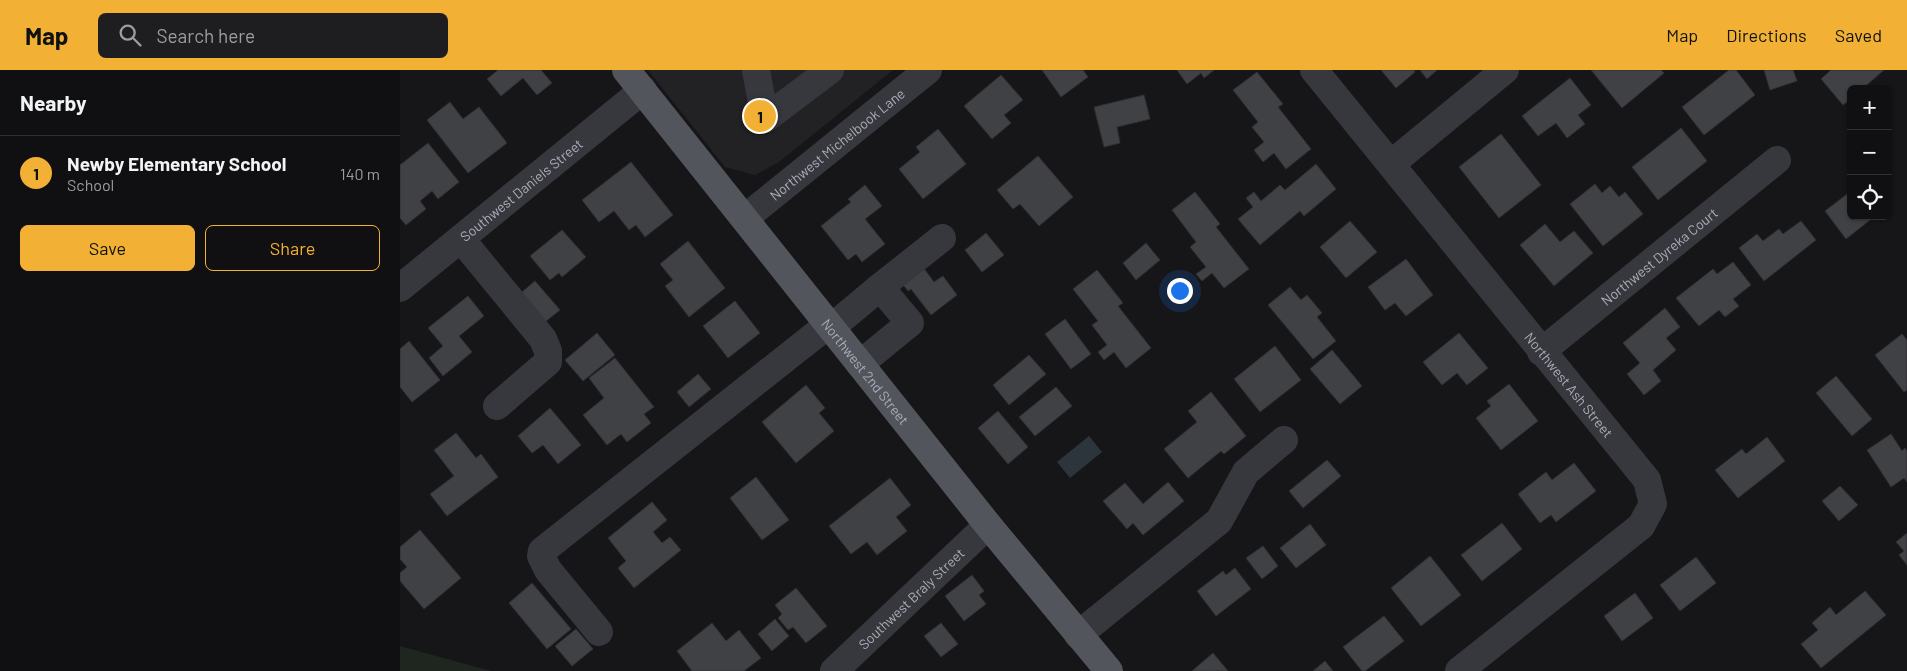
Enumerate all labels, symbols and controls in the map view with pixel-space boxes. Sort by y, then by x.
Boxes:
search box [98,13,448,58]
text: Map [25,21,68,50]
icon: search [116,21,144,49]
text: Search here [156,24,255,47]
text: Map [1666,24,1698,46]
text: Directions [1726,24,1807,46]
text: Saved [1835,24,1882,46]
street label: Northwest Michelbook Lane [766,84,908,203]
map controls [1847,85,1892,220]
button: + [1847,85,1892,130]
text: Nearby [20,90,86,115]
pin: 1 [744,97,776,135]
button: − [1847,130,1892,175]
street label: Southwest Daniels Street [456,135,586,244]
text: Newby Elementary School [67,152,287,175]
text: 1 [33,164,39,183]
text: 140 m [340,164,380,183]
text: School [67,175,114,194]
button: locate [1847,175,1892,220]
street label: Northwest Dyreka Court [1597,204,1721,308]
button: Save [20,225,195,271]
button: Share [205,225,380,271]
your location [1167,278,1193,304]
street label: Northwest 2nd Street [818,315,913,428]
street label: Northwest Ash Street [1522,328,1617,440]
street label: Southwest Braly Street [854,544,967,652]

